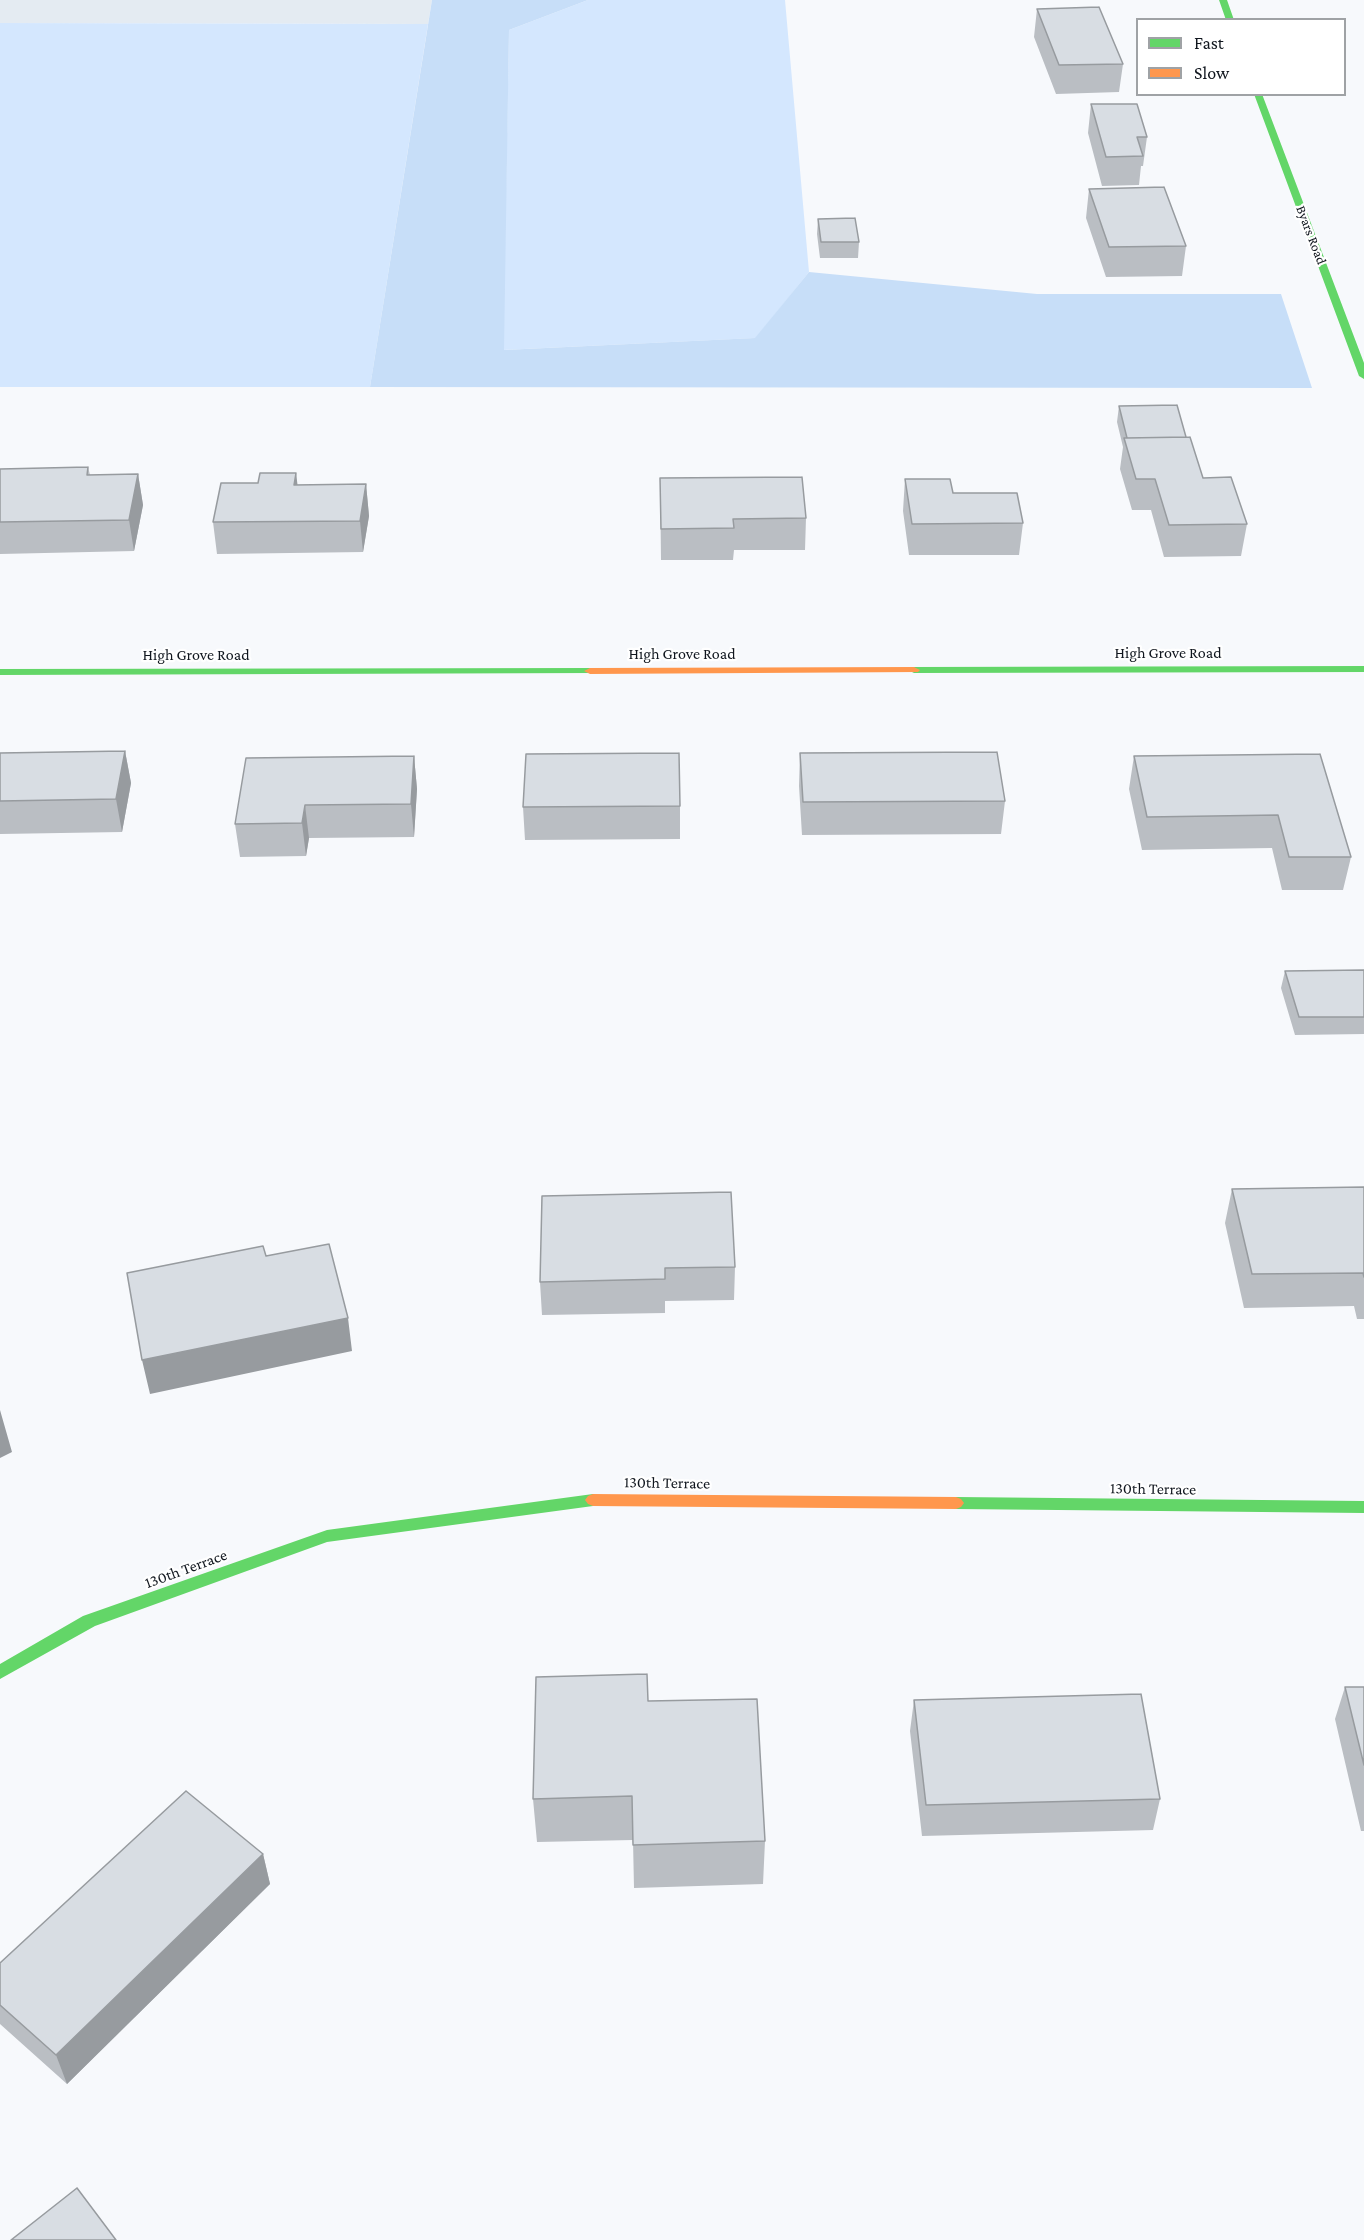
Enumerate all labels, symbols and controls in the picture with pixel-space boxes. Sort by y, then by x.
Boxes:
legend [1136,18,1346,96]
text: Fast [1194,33,1224,53]
text: Slow [1194,63,1229,83]
street label: Byars Road [1292,203,1330,267]
street label: High Grove Road [1114,643,1222,663]
street label: High Grove Road [628,644,736,664]
street label: High Grove Road [142,645,250,665]
street label: 130th Terrace [624,1473,710,1493]
street label: 130th Terrace [1110,1479,1196,1499]
street label: 130th Terrace [142,1545,230,1593]

